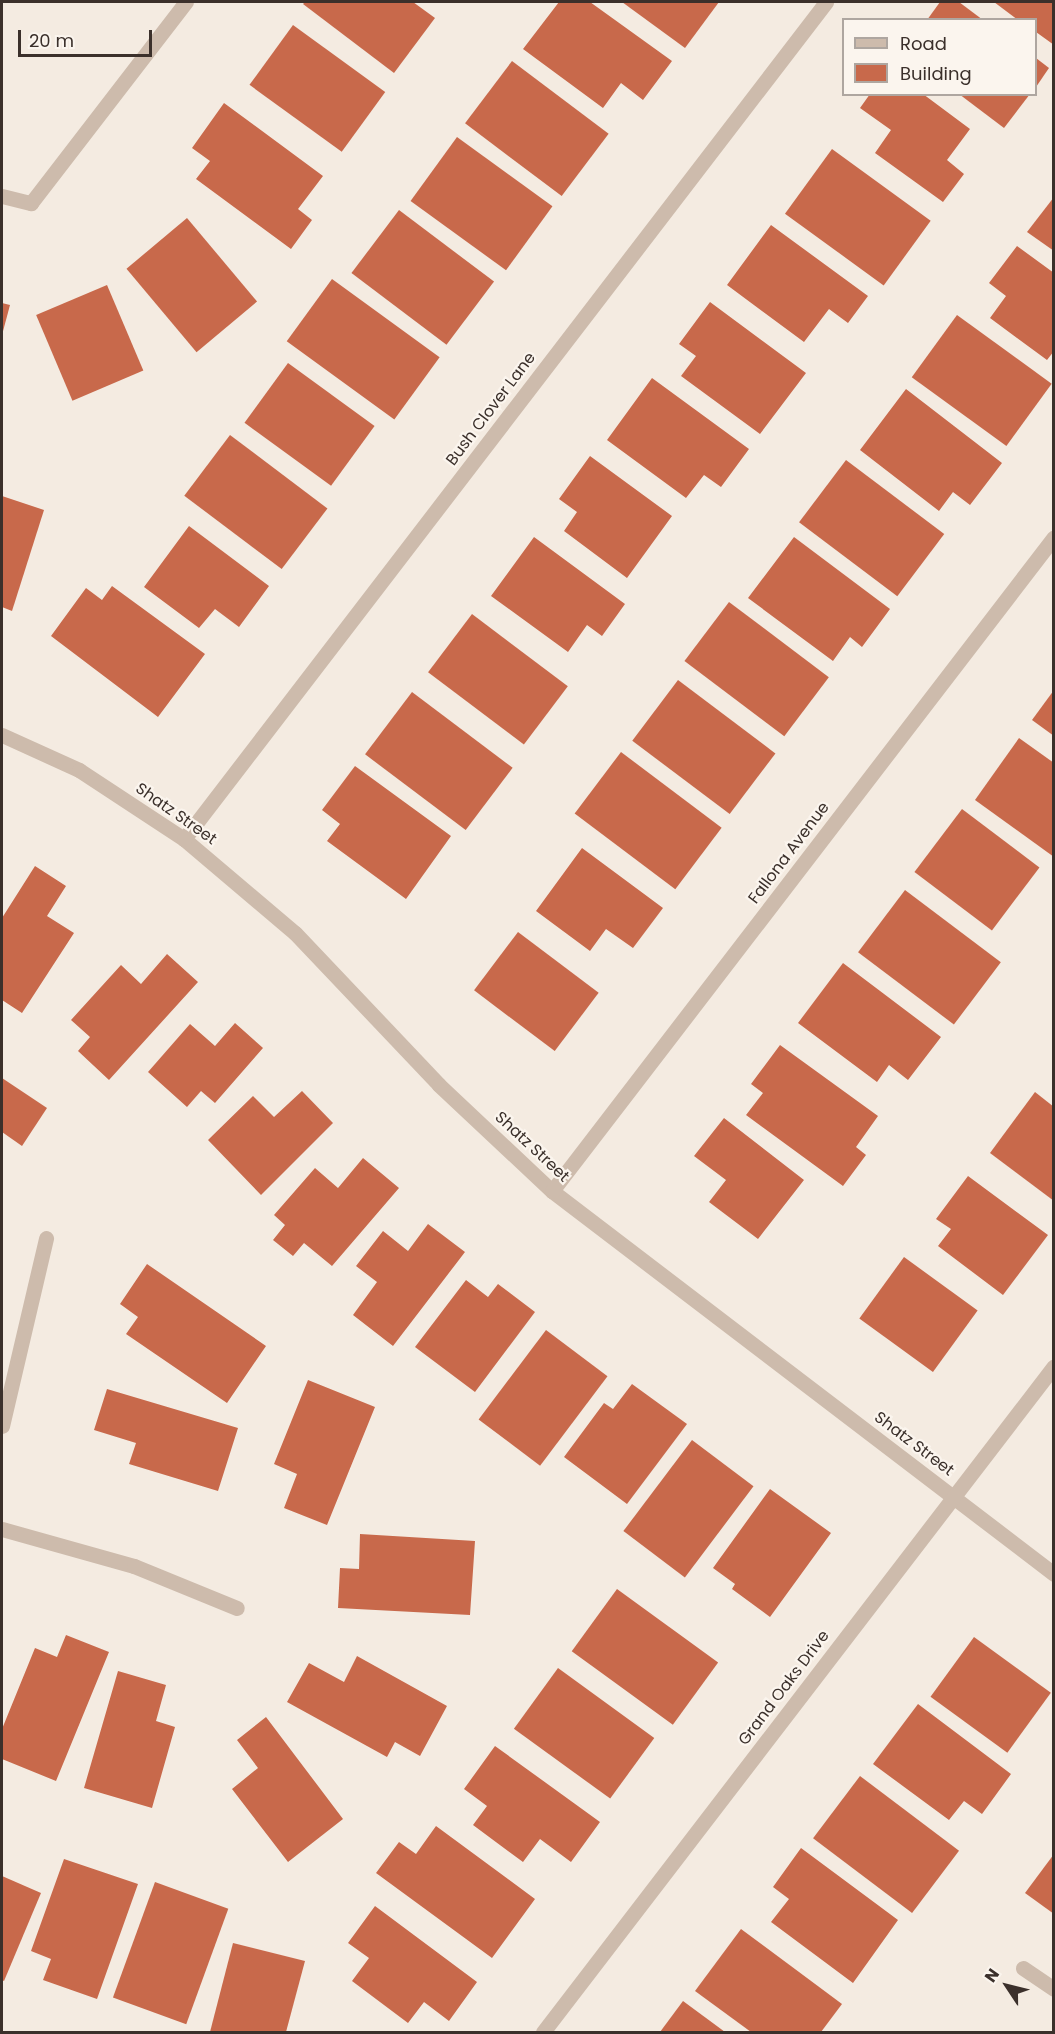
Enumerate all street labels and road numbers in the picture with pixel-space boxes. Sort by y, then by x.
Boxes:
street label: Bush Clover Lane [442,349,540,469]
street label: Shatz Street [132,779,220,849]
street label: Fallona Avenue [745,798,833,908]
street label: Shatz Street [491,1108,573,1186]
street label: Shatz Street [870,1408,958,1480]
street label: Grand Oaks Drive [735,1627,833,1749]

